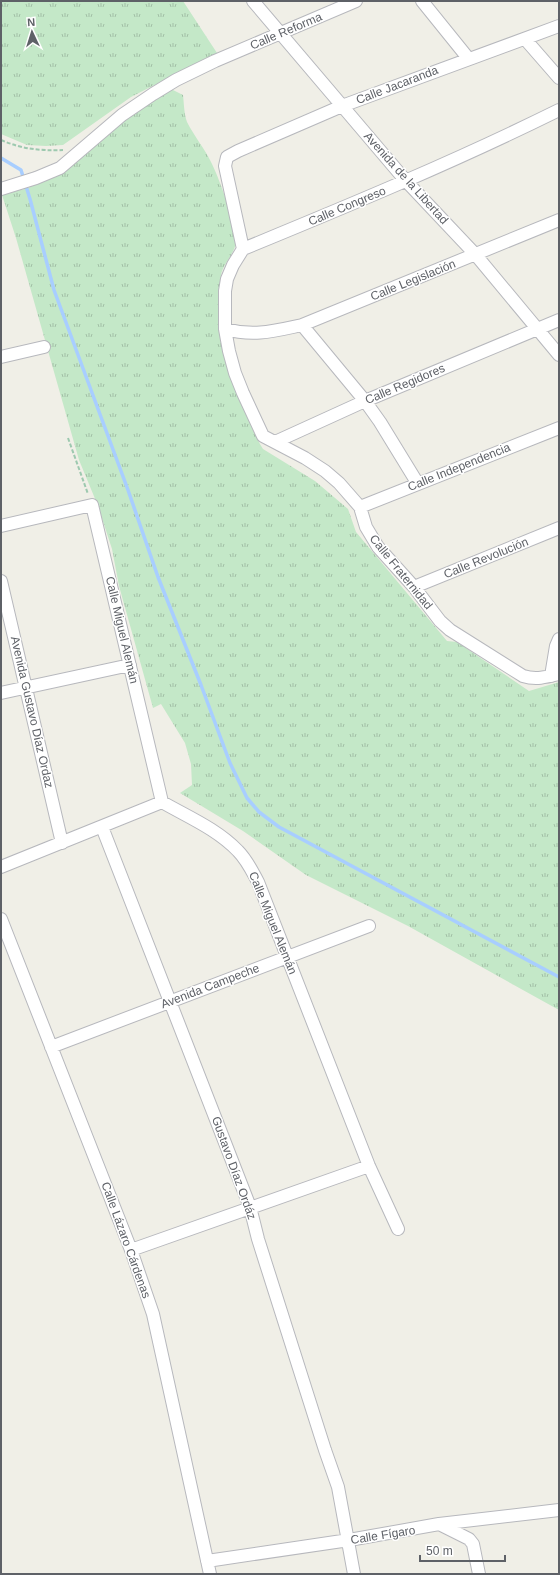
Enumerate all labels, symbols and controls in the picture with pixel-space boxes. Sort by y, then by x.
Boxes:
street label: Calle Reforma [248,9,324,52]
north arrow [12,12,52,52]
text: N [27,16,36,28]
street label: Calle Jacaranda [354,63,440,107]
street label: Avenida de la Libertad [361,129,451,227]
street label: Calle Congreso [306,183,388,229]
street label: Calle Legislación [368,257,458,303]
street label: Calle Regidores [363,361,447,407]
street label: Calle Independencia [406,440,513,494]
street label: Calle Fraternidad [367,532,435,612]
street label: Calle Revolución [442,535,530,581]
street label: Calle Miguel Alemán [103,575,141,685]
street label: Avenida Gustavo Díaz Ordaz [8,635,56,789]
street label: Calle Miguel Alemán [246,870,300,976]
street label: Avenida Campeche [159,961,262,1011]
street label: Gustavo Díaz Ordáz [209,1115,259,1221]
street label: Calle Lázaro Cárdenas [98,1180,154,1300]
street label: Calle Fígaro [350,1523,417,1547]
scale bar [420,1537,505,1563]
text: 50 m [426,1544,453,1558]

